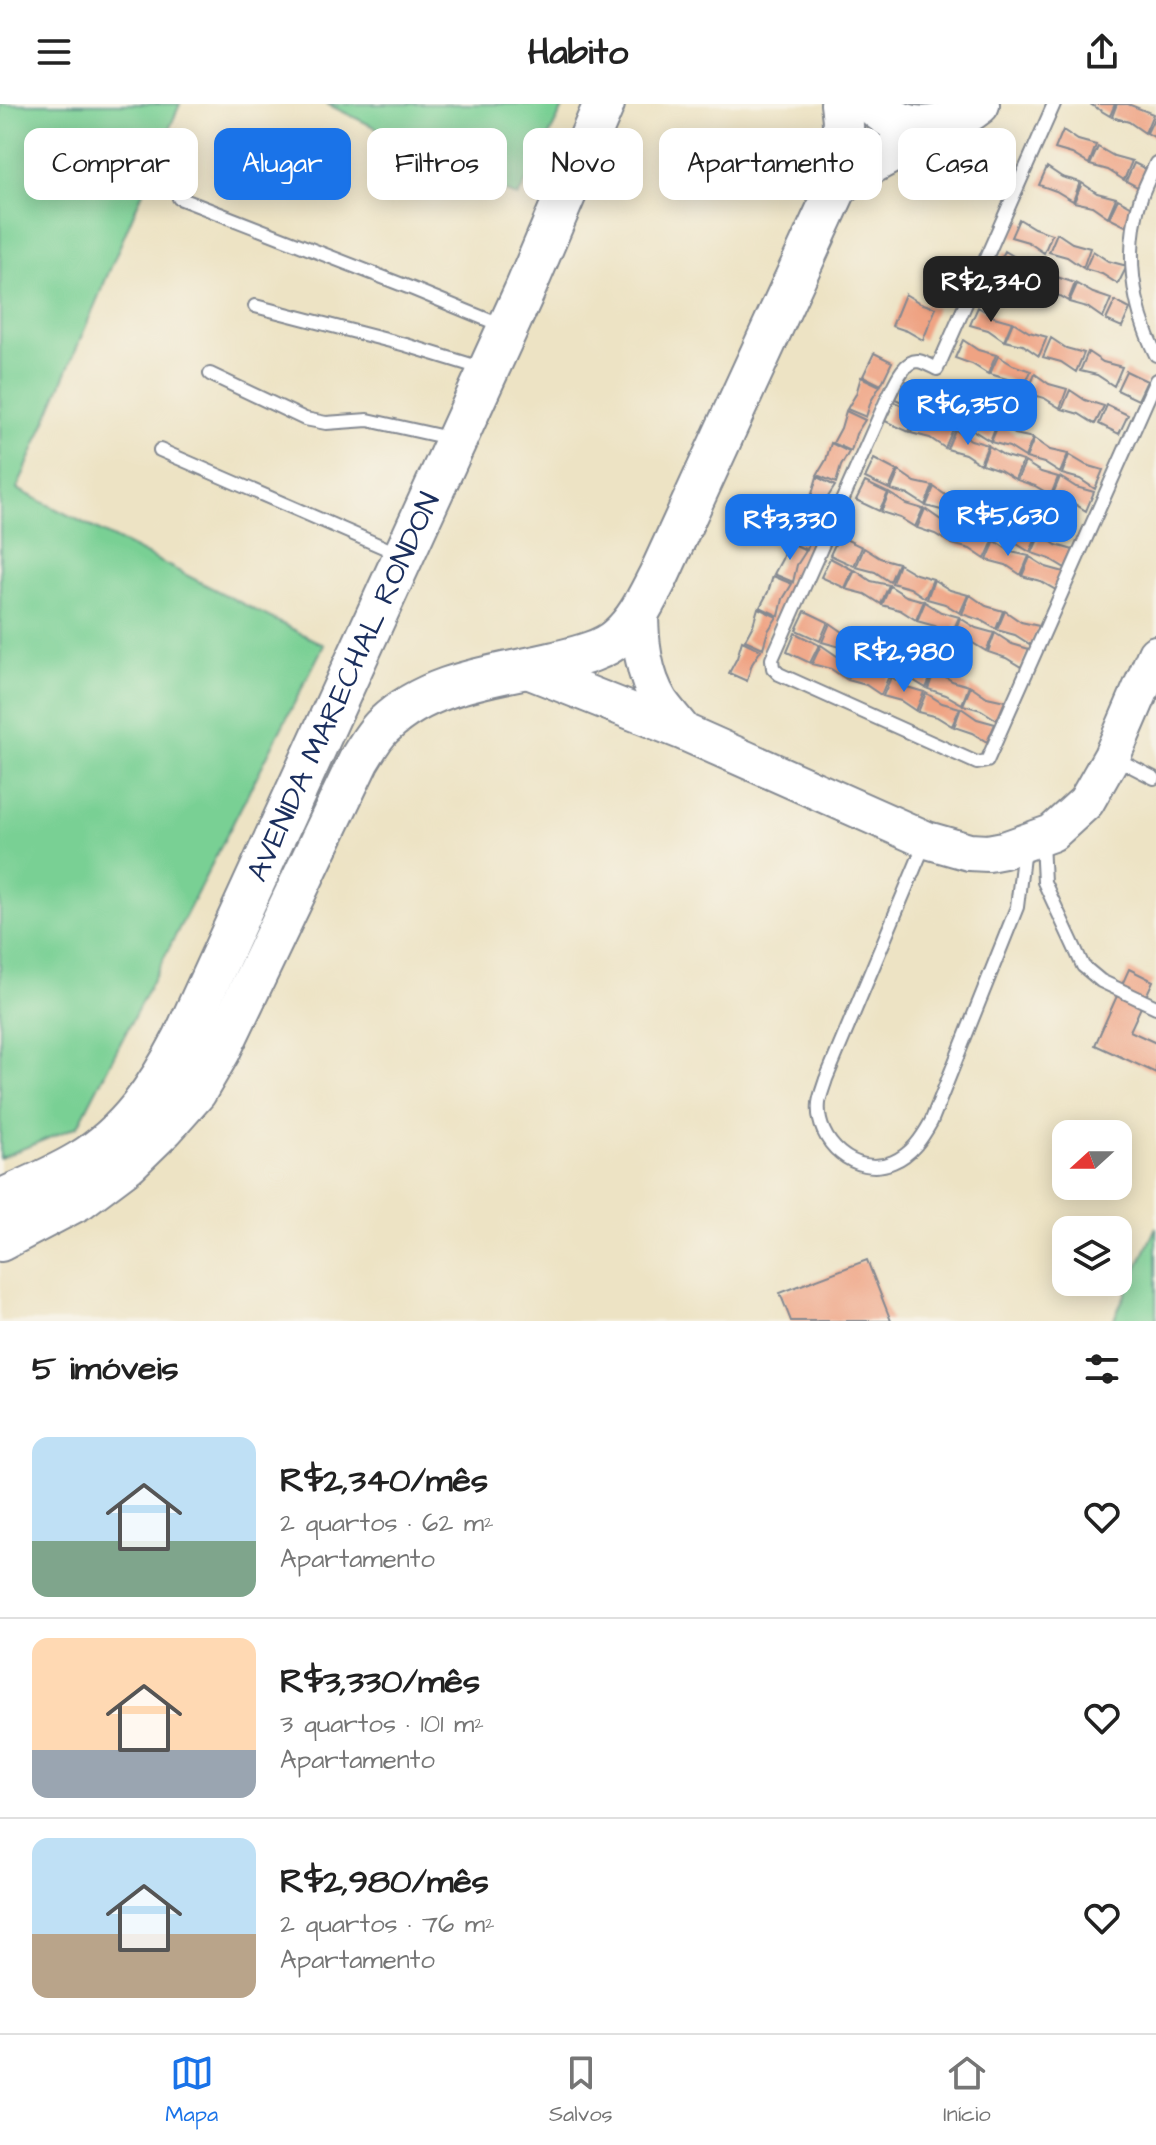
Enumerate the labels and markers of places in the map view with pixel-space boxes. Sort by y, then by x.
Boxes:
pin: R$2,340 [917,256,1065,324]
pin: R$6,350 [894,379,1042,447]
pin: R$5,630 [934,490,1082,558]
pin: R$3,330 [716,494,864,562]
pin: R$2,980 [830,626,978,694]

